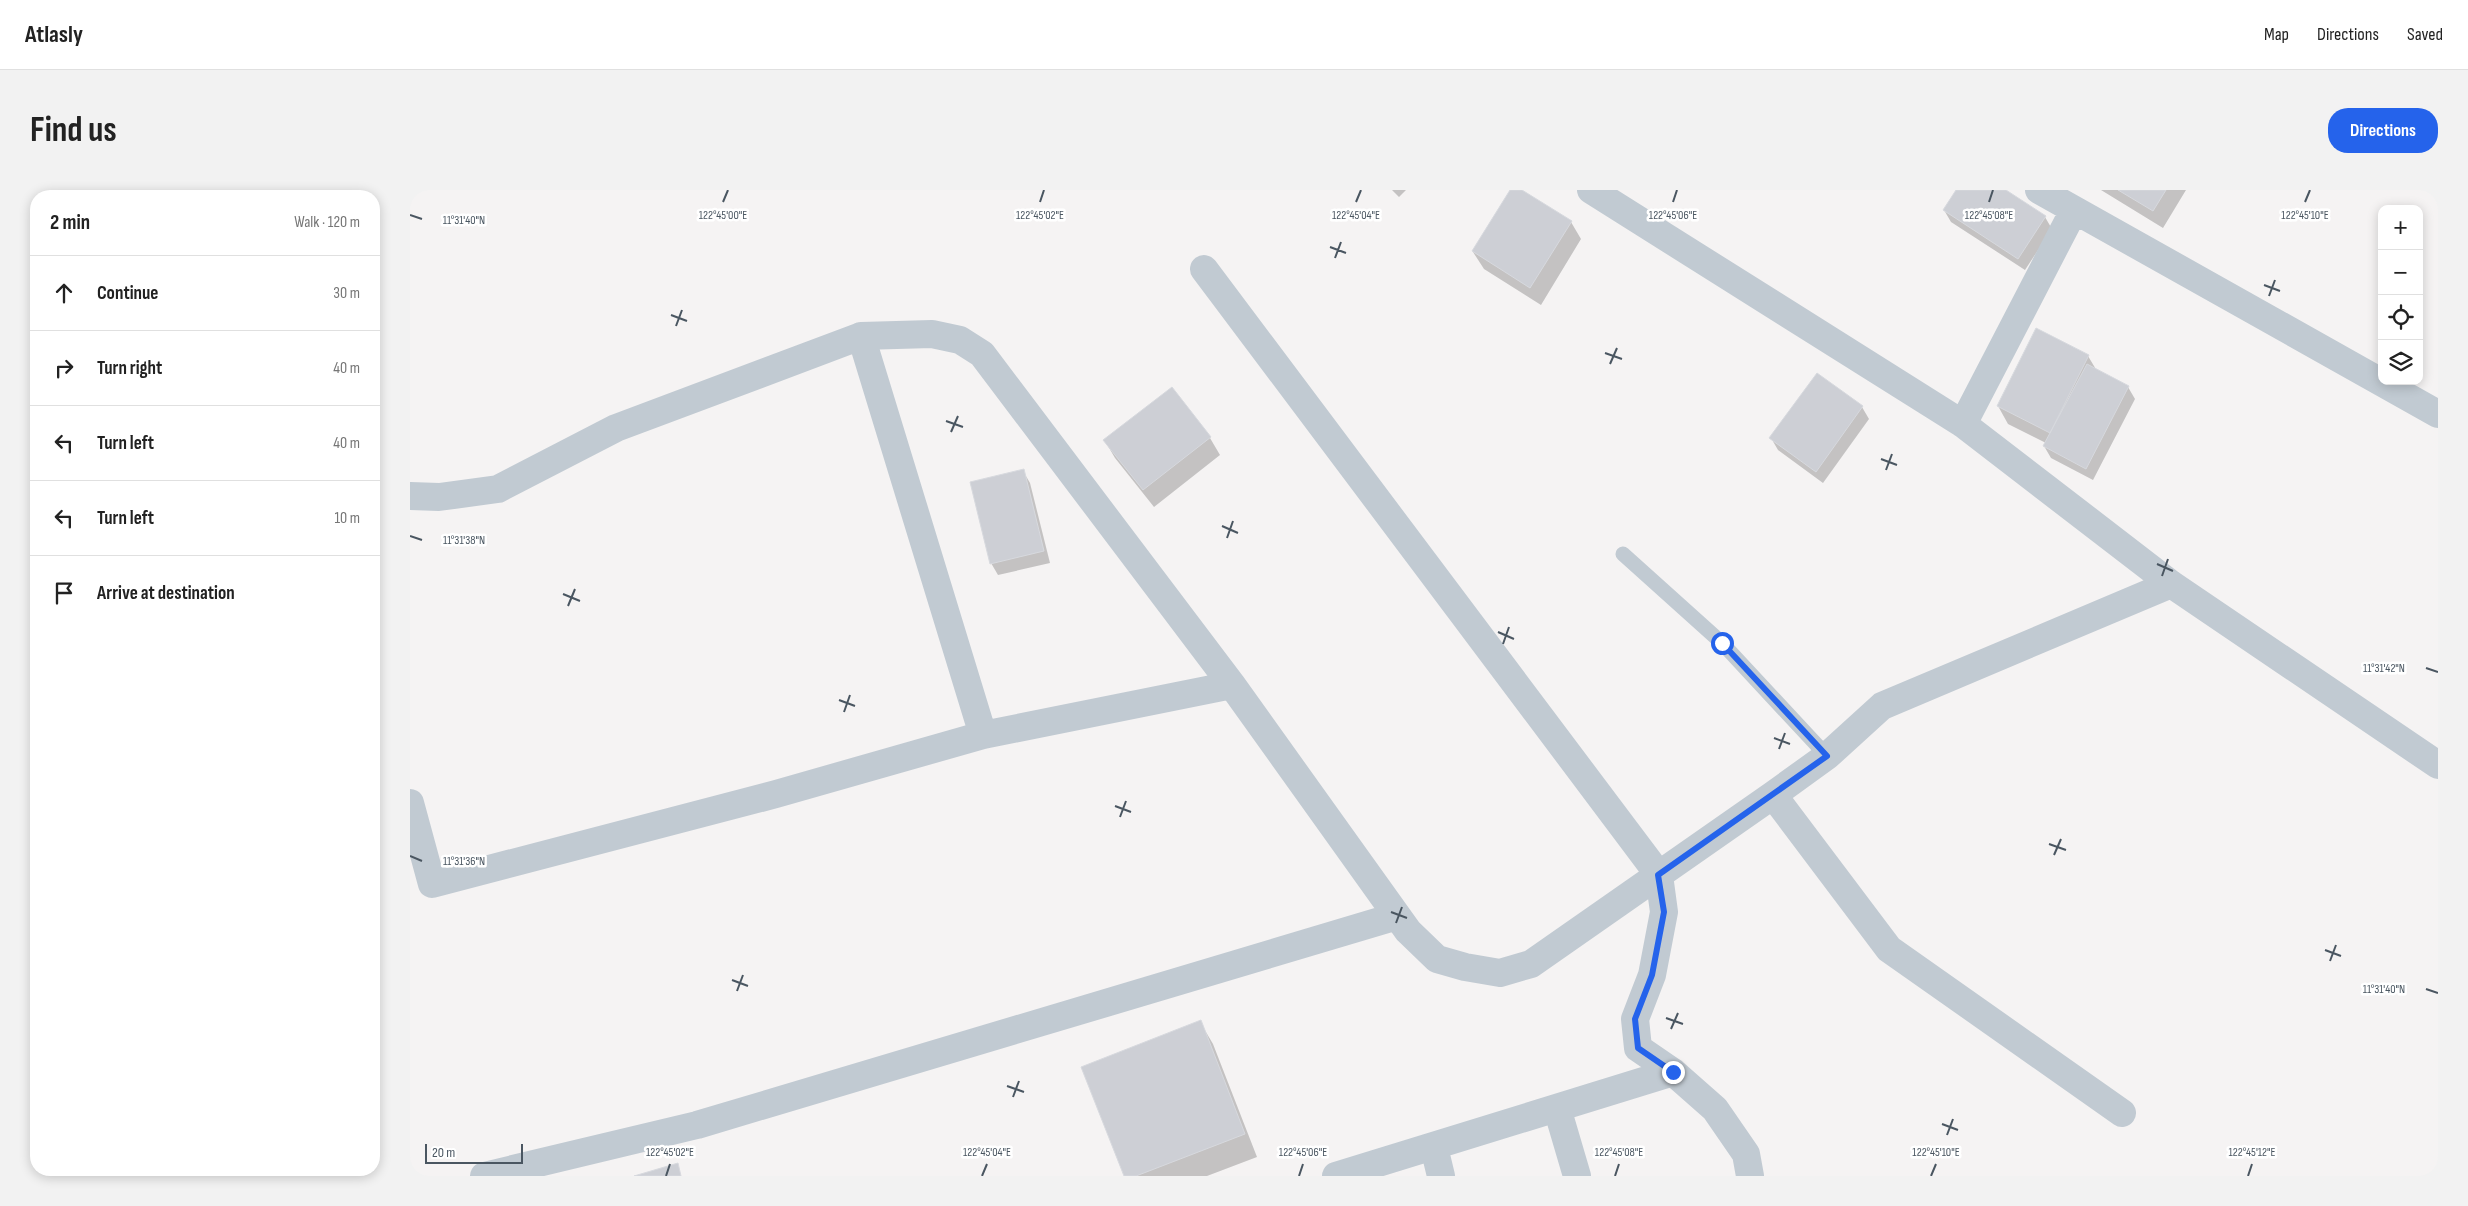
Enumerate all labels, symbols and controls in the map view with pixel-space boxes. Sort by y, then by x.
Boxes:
text: Atlasly [25,20,83,49]
text: Map [2264,24,2289,45]
text: Directions [2317,24,2379,45]
text: Saved [2407,24,2443,45]
button: Directions [2328,108,2438,153]
text: Find us [30,109,117,152]
map controls [2378,205,2423,385]
button: + [2378,205,2423,250]
text: 122°45'00"E [699,208,747,223]
text: 122°45'02"E [1016,208,1064,223]
text: 122°45'04"E [1332,208,1380,223]
text: 122°45'06"E [1649,208,1697,223]
text: 122°45'08"E [1965,208,2013,223]
text: 122°45'10"E [2281,208,2329,223]
text: 2 min [50,210,90,235]
text: Walk · 120 m [294,213,360,232]
text: 11°31'40"N [443,213,485,228]
button: − [2378,250,2423,295]
icon: ahead [50,279,78,307]
text: Continue [97,282,158,305]
text: 30 m [333,284,360,303]
button: locate [2378,295,2423,340]
button: layers [2378,340,2423,385]
icon: right [50,354,78,382]
text: Turn right [97,357,162,380]
text: 40 m [333,359,360,378]
icon: left [50,429,78,457]
text: Turn left [97,432,154,455]
text: 40 m [333,434,360,453]
icon: left [50,504,78,532]
text: Turn left [97,507,154,530]
text: 10 m [334,509,360,528]
text: 11°31'38"N [443,533,485,548]
icon: arrive [50,579,78,607]
text: Arrive at destination [97,582,235,605]
route start [1711,632,1734,655]
text: 11°31'42"N [2363,661,2405,676]
text: 11°31'36"N [443,854,485,869]
text: 11°31'40"N [2363,982,2405,997]
route end [1662,1061,1685,1084]
scale bar [425,1141,522,1164]
text: 20 m [432,1144,455,1161]
text: 122°45'02"E [646,1145,694,1160]
text: 122°45'04"E [963,1145,1011,1160]
text: 122°45'06"E [1279,1145,1327,1160]
text: 122°45'08"E [1595,1145,1643,1160]
text: 122°45'10"E [1912,1145,1960,1160]
text: 122°45'12"E [2228,1145,2276,1160]

